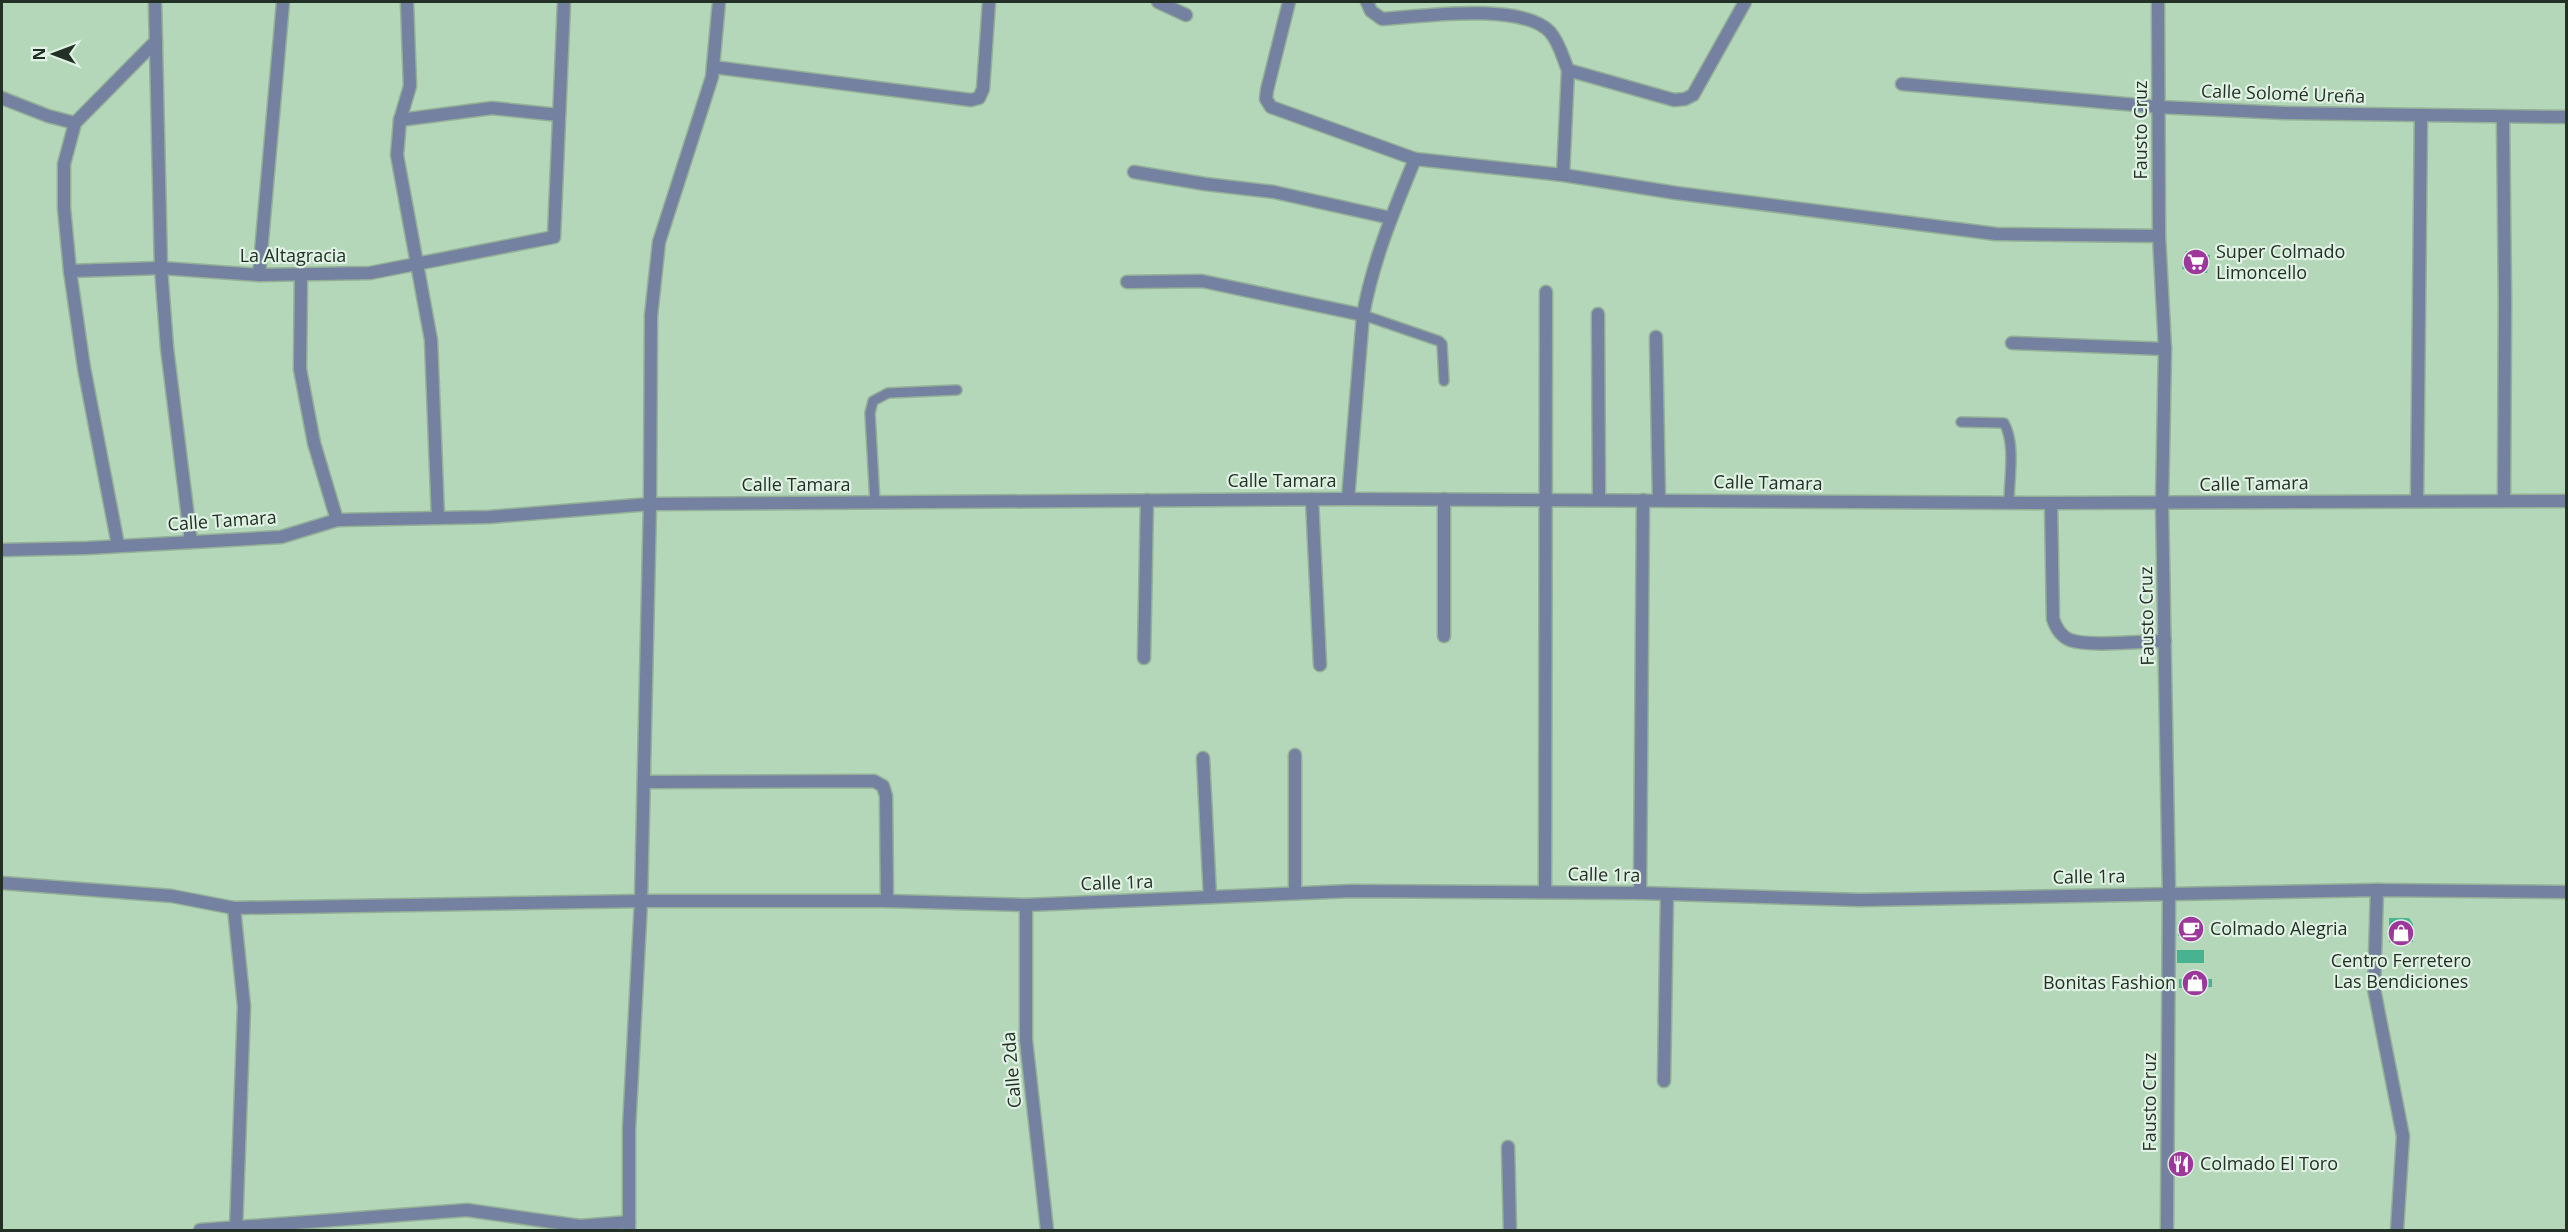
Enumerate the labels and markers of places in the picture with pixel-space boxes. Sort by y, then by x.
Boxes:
place label: Super Colmado Limoncello [2216,239,2345,284]
supermarket icon: Super Colmado Limoncello [2181,247,2211,277]
cafe icon: Colmado Alegria [2176,914,2206,944]
place label: Colmado Alegria [2210,916,2348,940]
shop icon: Centro Ferretero Las Bendiciones [2386,918,2416,948]
place label: Centro Ferretero Las Bendiciones [2331,948,2471,993]
shop icon: Bonitas Fashion [2180,968,2210,998]
place label: Bonitas Fashion [2043,970,2176,994]
restaurant icon: Colmado El Toro [2166,1149,2196,1179]
place label: Colmado El Toro [2200,1151,2338,1175]

